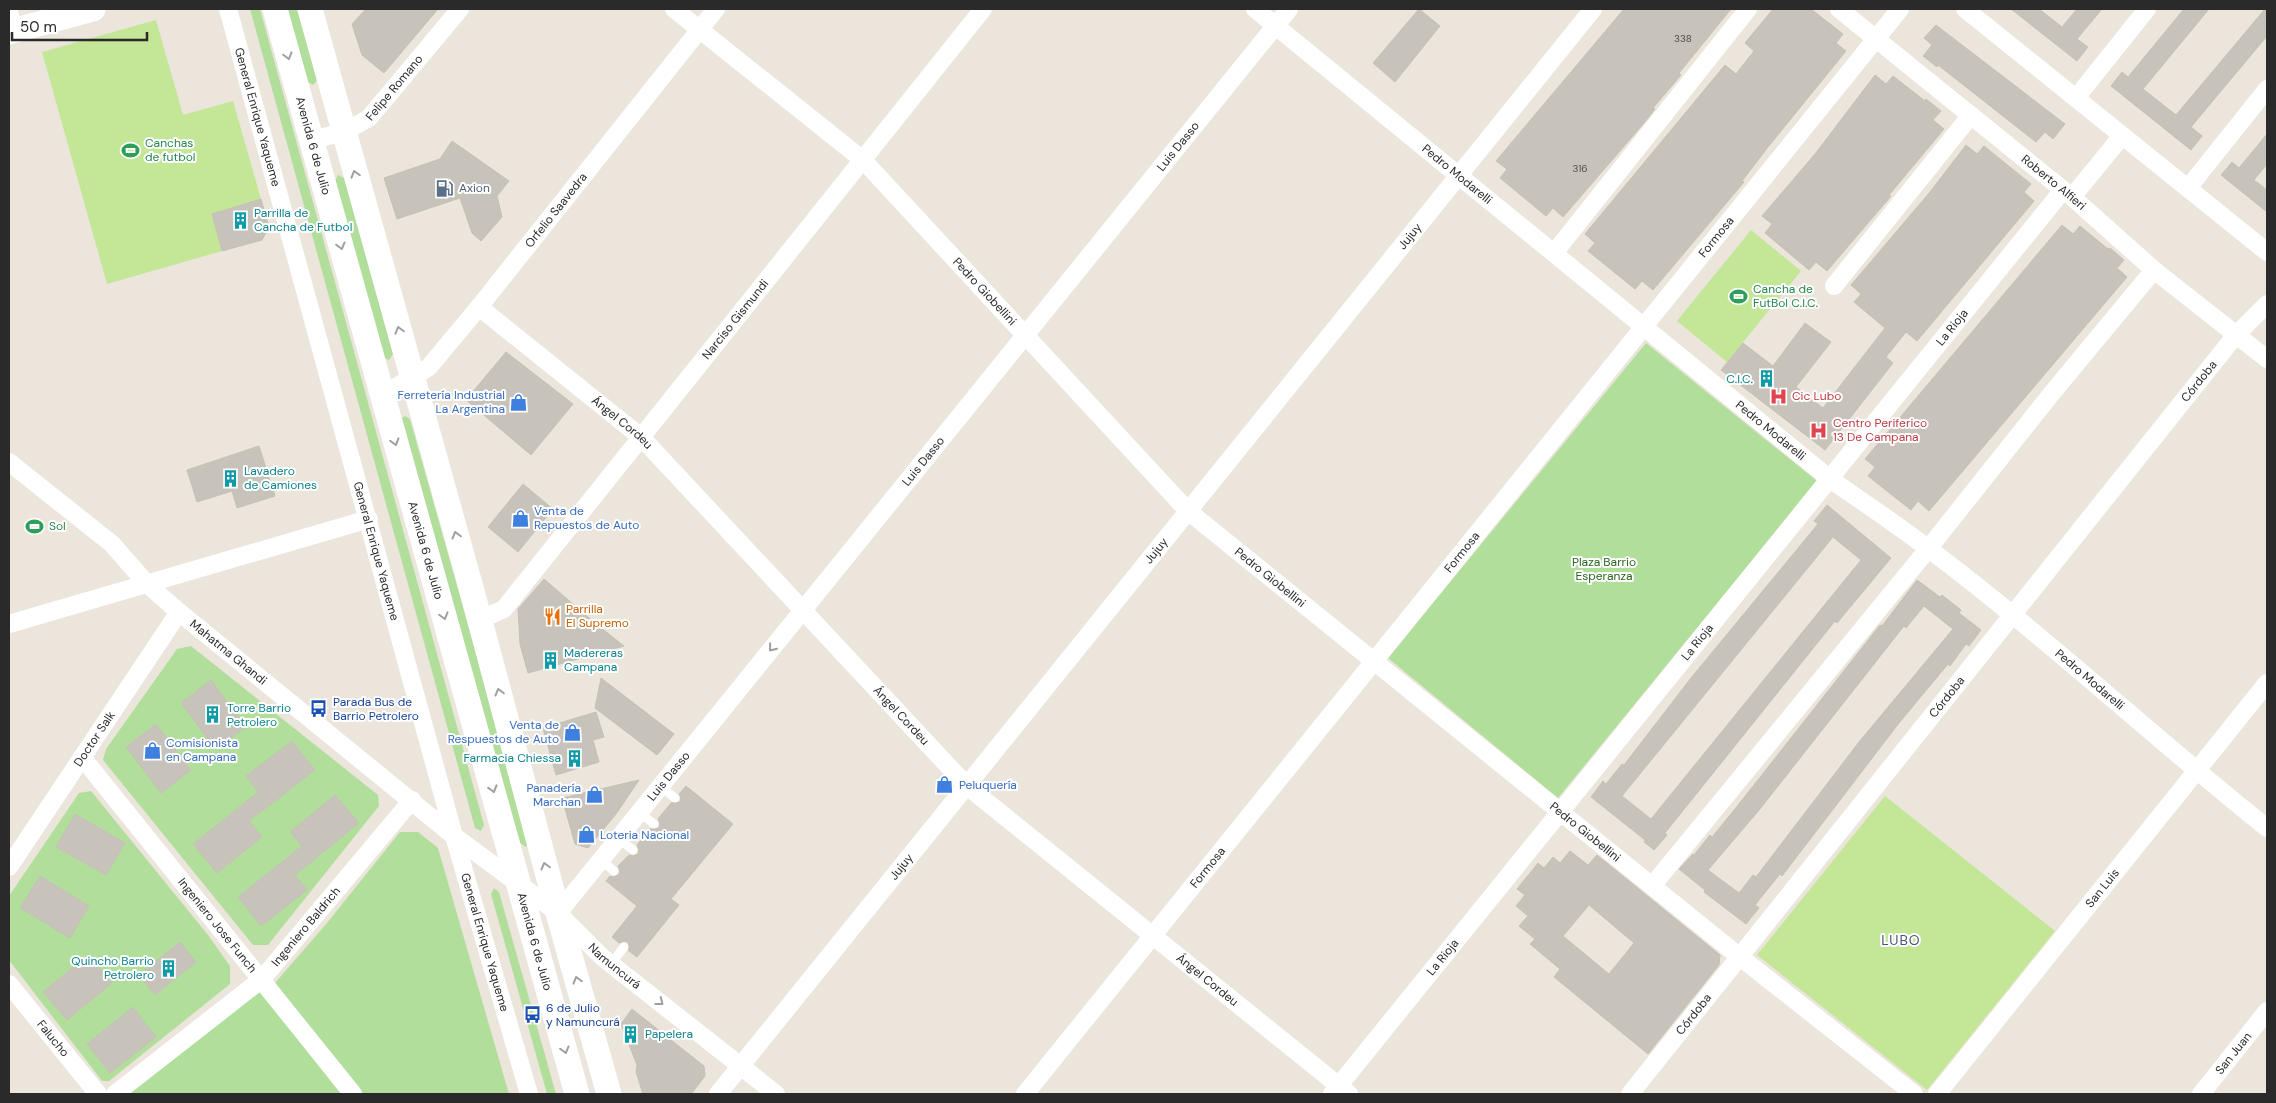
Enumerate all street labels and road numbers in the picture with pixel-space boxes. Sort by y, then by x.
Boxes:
street label: General Enrique Yaqueme [231,46,284,188]
street label: Felipe Romano [362,51,426,124]
street label: Avenida 6 de Julio [292,95,334,197]
street label: Luis Dasso [1153,118,1203,174]
street label: Pedro Modarelli [1419,141,1496,208]
street label: Roberto Alfieri [2018,151,2089,214]
street label: Orfelio Saavedra [521,169,591,251]
street label: Formosa [1695,213,1737,261]
street label: Jujuy [1394,219,1425,253]
street label: Pedro Giobellini [949,254,1020,329]
street label: Narciso Gismundi [698,276,772,363]
street label: La Rioja [1932,306,1972,349]
street label: Córdoba [2177,357,2220,405]
street label: Ángel Cordeu [588,392,656,453]
street label: Pedro Modarelli [1732,397,1809,464]
street label: Luis Dasso [898,433,948,489]
street label: General Enrique Yaqueme [350,480,403,623]
street label: Avenida 6 de Julio [404,500,447,601]
street label: Formosa [1441,528,1483,576]
street label: Jujuy [1141,534,1172,567]
street label: Pedro Giobellini [1231,544,1309,611]
street label: Mahatma Ghandi [187,616,270,688]
street label: La Rioja [1678,621,1717,664]
street label: Pedro Modarelli [2052,646,2128,714]
street label: Córdoba [1925,673,1968,721]
street label: Ángel Cordeu [870,683,933,749]
street label: Doctor Salk [70,708,119,770]
street label: Luis Dasso [644,748,694,804]
street label: Pedro Giobellini [1546,798,1624,866]
street label: Formosa [1186,844,1229,891]
street label: Jujuy [886,850,917,883]
street label: San Luis [2082,865,2123,911]
street label: General Enrique Yaqueme [457,871,513,1014]
street label: Ingeniero Jose Funch [174,875,260,976]
street label: Ingeniero Baldrich [268,883,344,970]
street label: Avenida 6 de Julio [513,891,556,992]
street label: La Rioja [1423,936,1462,979]
street label: Namuncurá [585,940,644,993]
street label: Ángel Cordeu [1173,950,1242,1010]
street label: Córdoba [1672,990,1715,1038]
street label: Falucho [33,1017,73,1060]
street label: San Juan [2212,1029,2255,1078]

